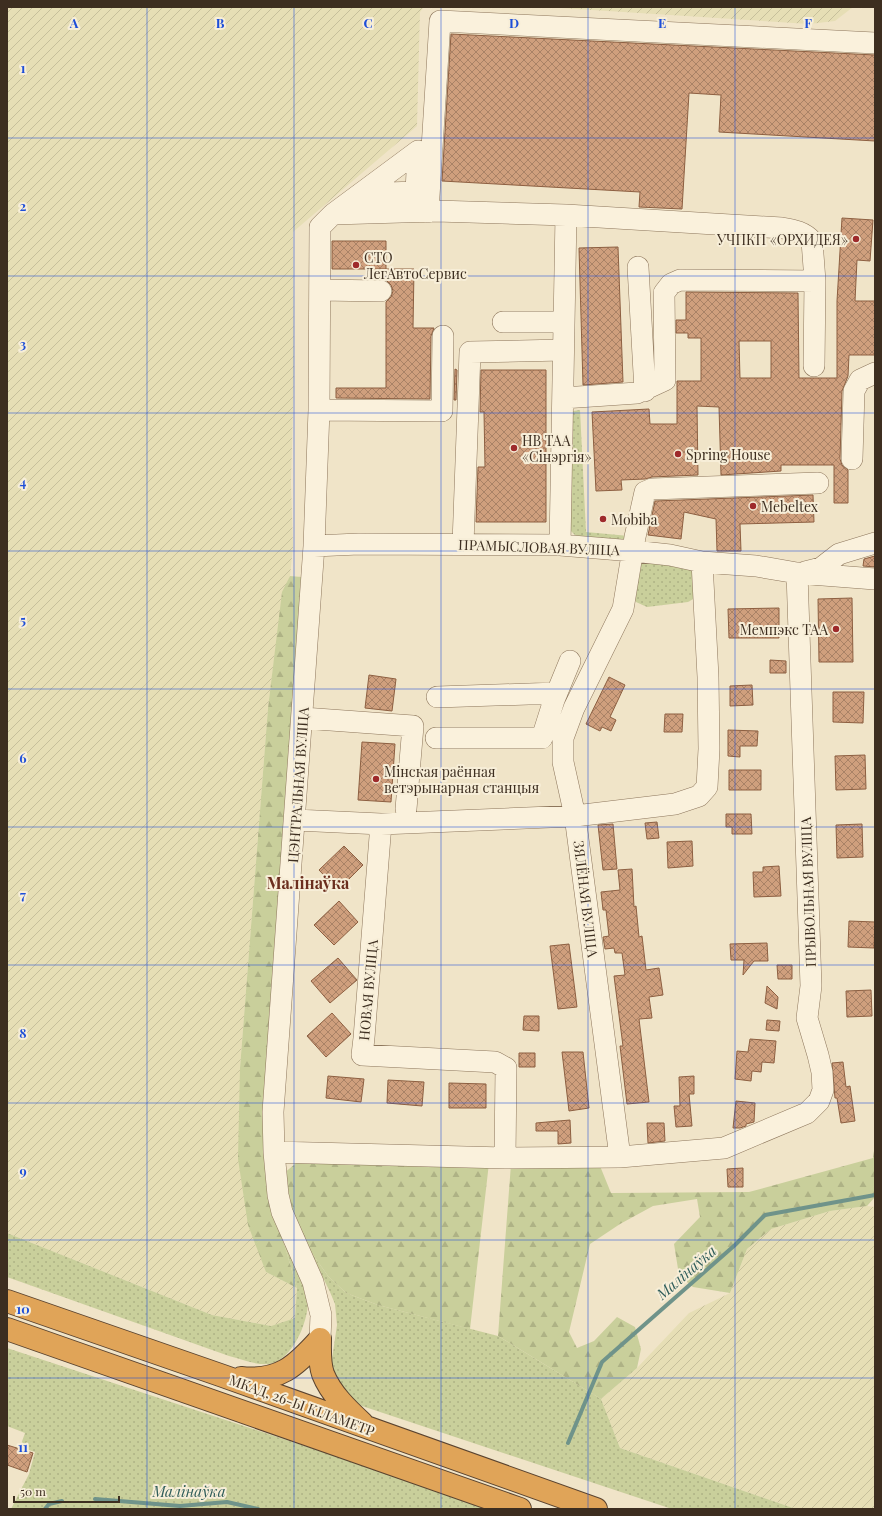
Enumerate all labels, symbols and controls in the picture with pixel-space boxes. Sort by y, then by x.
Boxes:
text: A [69,14,79,31]
text: B [216,14,225,31]
text: C [363,14,373,31]
text: D [509,14,519,31]
text: E [658,14,666,31]
text: F [804,14,812,31]
text: 1 [21,59,26,76]
text: 2 [20,197,27,214]
place label: УЧПКП «ОРХИДЕЯ» [716,230,848,249]
marker: УЧПКП «ОРХИДЕЯ» [851,234,861,244]
place label: СТО ЛегАвтоСервис [363,248,467,283]
marker: СТО ЛегАвтоСервис [351,260,361,270]
text: 3 [20,335,26,352]
place label: НВ ТАА «Сінэргія» [522,431,592,466]
marker: НВ ТАА «Сінэргія» [509,443,519,453]
place label: Spring House [686,445,771,464]
marker: Spring House [673,449,683,459]
text: 4 [20,473,27,490]
place label: Mebeltex [761,497,819,516]
marker: Mebeltex [748,501,758,511]
place label: Mobiba [611,510,657,529]
marker: Mobiba [598,514,608,524]
street label: ПРАМЫСЛОВАЯ ВУЛІЦА [458,535,620,559]
text: 5 [20,611,26,628]
place label: Мемпэкс ТАА [740,620,828,639]
marker: Мемпэкс ТАА [831,624,841,634]
street label: ЦЭНТРАЛЬНАЯ ВУЛІЦА [283,706,313,864]
text: 6 [19,749,27,766]
place label: Мінская раённая ветэрынарная станцыя [384,762,540,797]
marker: Мінская раённая ветэрынарная станцыя [371,774,381,784]
street label: ПРЫВОЛЬНАЯ ВУЛІЦА [796,816,820,967]
street label: ЗЯЛЁНАЯ ВУЛІЦА [569,840,603,959]
district label: Малінаўка [267,872,350,893]
text: 7 [20,886,26,903]
street label: НОВАЯ ВУЛІЦА [354,939,382,1041]
text: 8 [19,1024,27,1041]
text: 9 [19,1162,27,1179]
water label: Малінаўка [651,1240,720,1304]
text: 10 [16,1300,30,1317]
street label: МКАД, 26-Ы КІЛАМЕТР [227,1370,377,1440]
text: 11 [18,1438,28,1455]
scale bar [14,1478,119,1504]
water label: Малінаўка [151,1481,226,1501]
text: 50 m [20,1483,46,1499]

